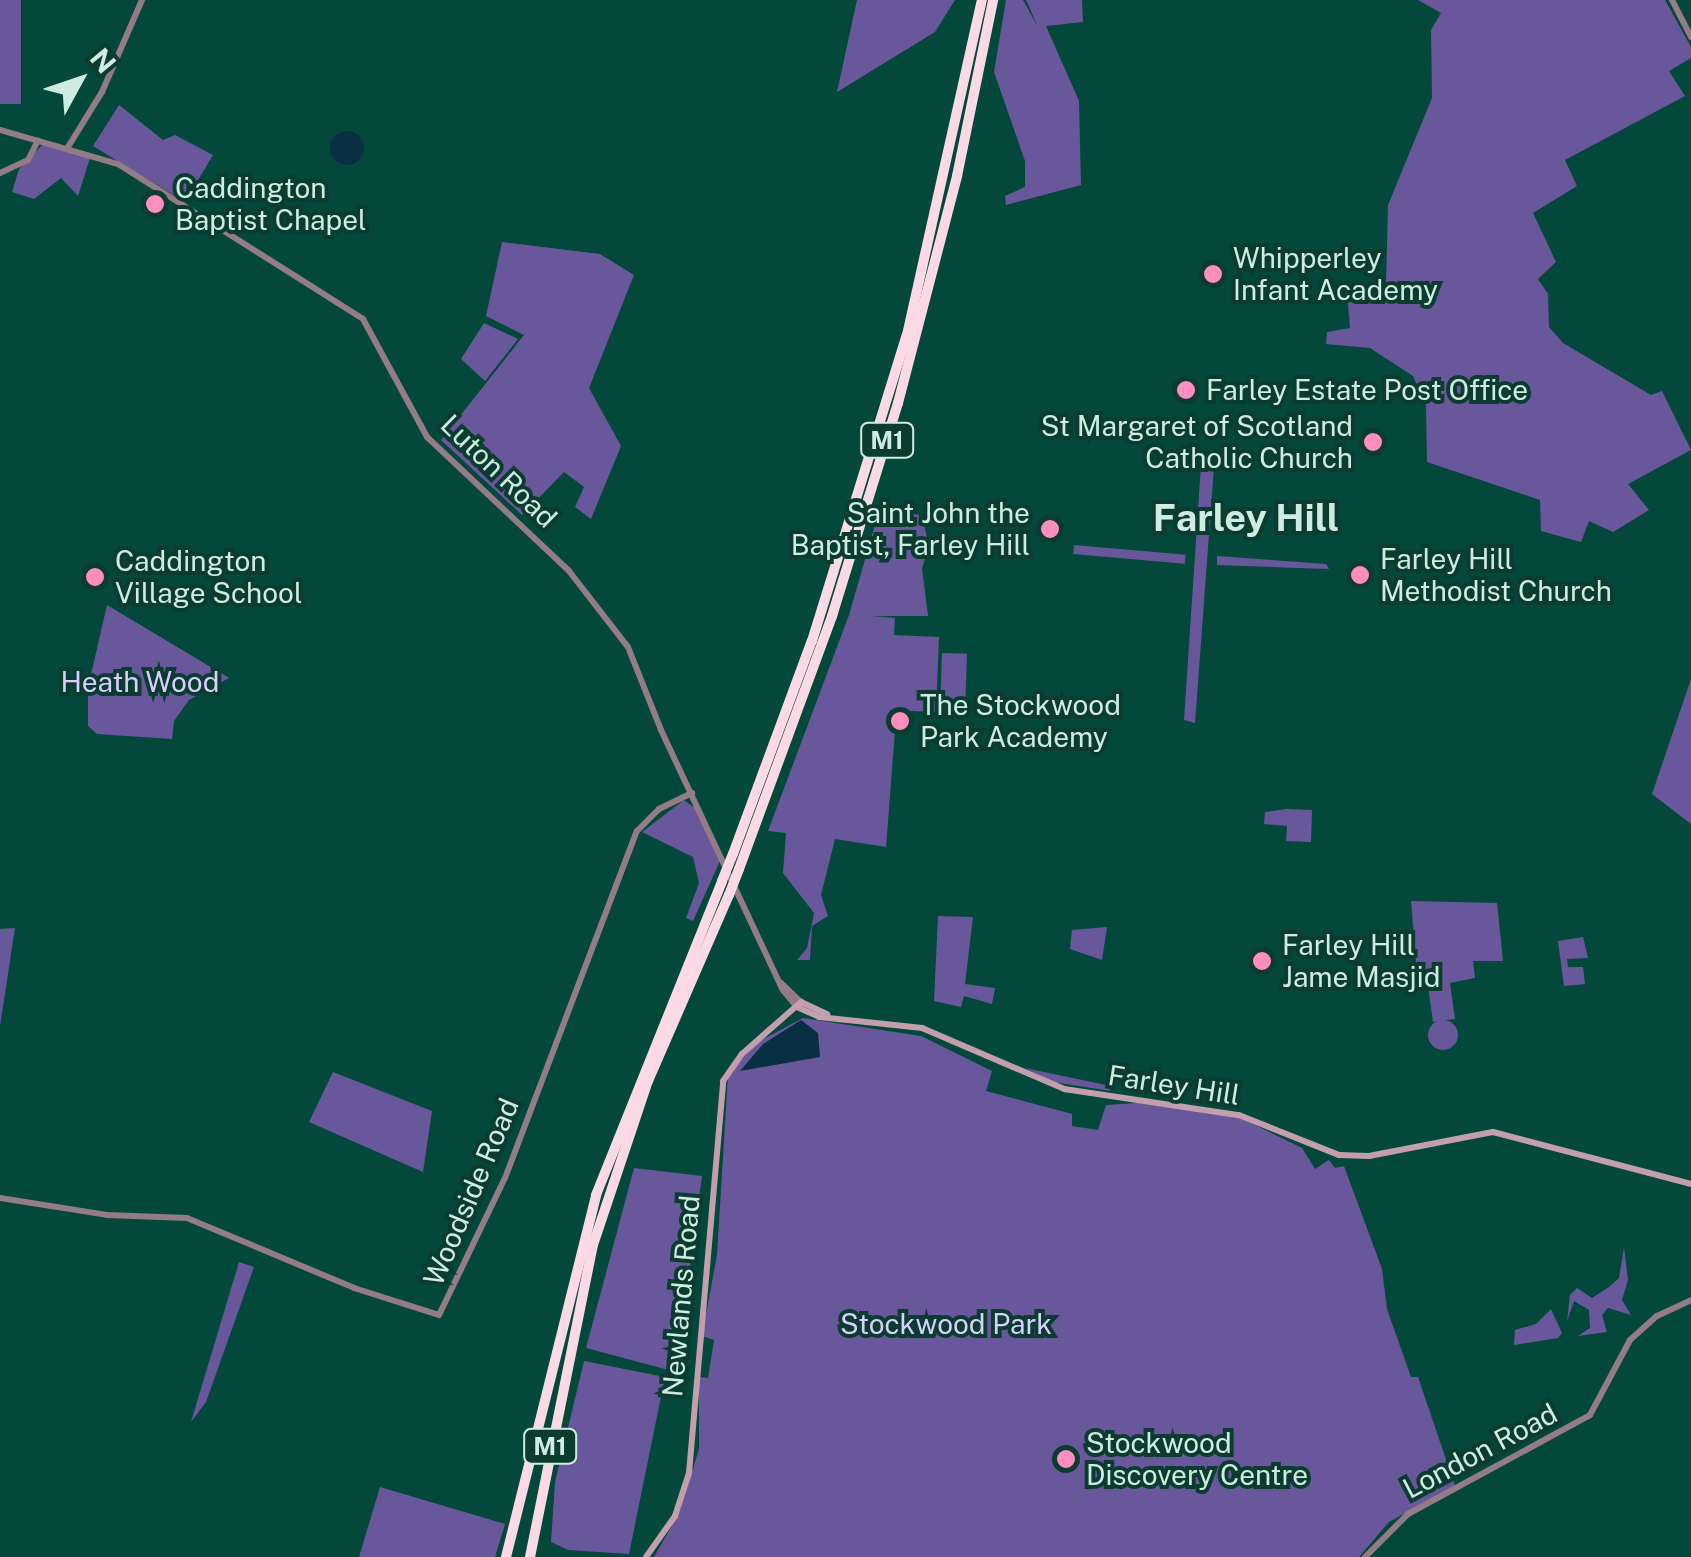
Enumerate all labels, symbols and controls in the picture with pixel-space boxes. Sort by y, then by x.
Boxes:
north arrow [30,30,130,130]
text: N [84,41,123,79]
place label: Caddington Baptist Chapel [175,171,367,237]
marker: Caddington Baptist Chapel [144,193,166,215]
place label: Whipperley Infant Academy [1233,241,1438,307]
marker: Whipperley Infant Academy [1202,263,1224,285]
place label: Farley Estate Post Office [1206,373,1528,407]
marker: Farley Estate Post Office [1175,379,1197,401]
street label: Luton Road [434,407,564,535]
place label: St Margaret of Scotland Catholic Church [1040,409,1353,475]
road number: M1 [860,420,914,460]
marker: St Margaret of Scotland Catholic Church [1362,431,1384,453]
district label: Farley Hill [1153,495,1339,541]
place label: Saint John the Baptist, Farley Hill [790,496,1030,562]
marker: Saint John the Baptist, Farley Hill [1039,518,1061,540]
place label: Farley Hill Methodist Church [1380,542,1612,608]
place label: Caddington Village School [115,544,303,610]
marker: Farley Hill Methodist Church [1349,564,1371,586]
marker: Caddington Village School [84,566,106,588]
park label: Heath Wood [60,665,220,699]
place label: The Stockwood Park Academy [920,688,1121,754]
marker: The Stockwood Park Academy [889,710,911,732]
place label: Farley Hill Jame Masjid [1282,928,1441,994]
marker: Farley Hill Jame Masjid [1251,950,1273,972]
street label: Farley Hill [1106,1058,1242,1112]
street label: Woodside Road [416,1093,526,1291]
street label: Newlands Road [655,1194,707,1398]
park label: Stockwood Park [840,1307,1052,1341]
street label: London Road [1397,1396,1563,1506]
road number: M1 [522,1426,578,1466]
place label: Stockwood Discovery Centre [1086,1426,1308,1492]
marker: Stockwood Discovery Centre [1055,1448,1077,1470]

